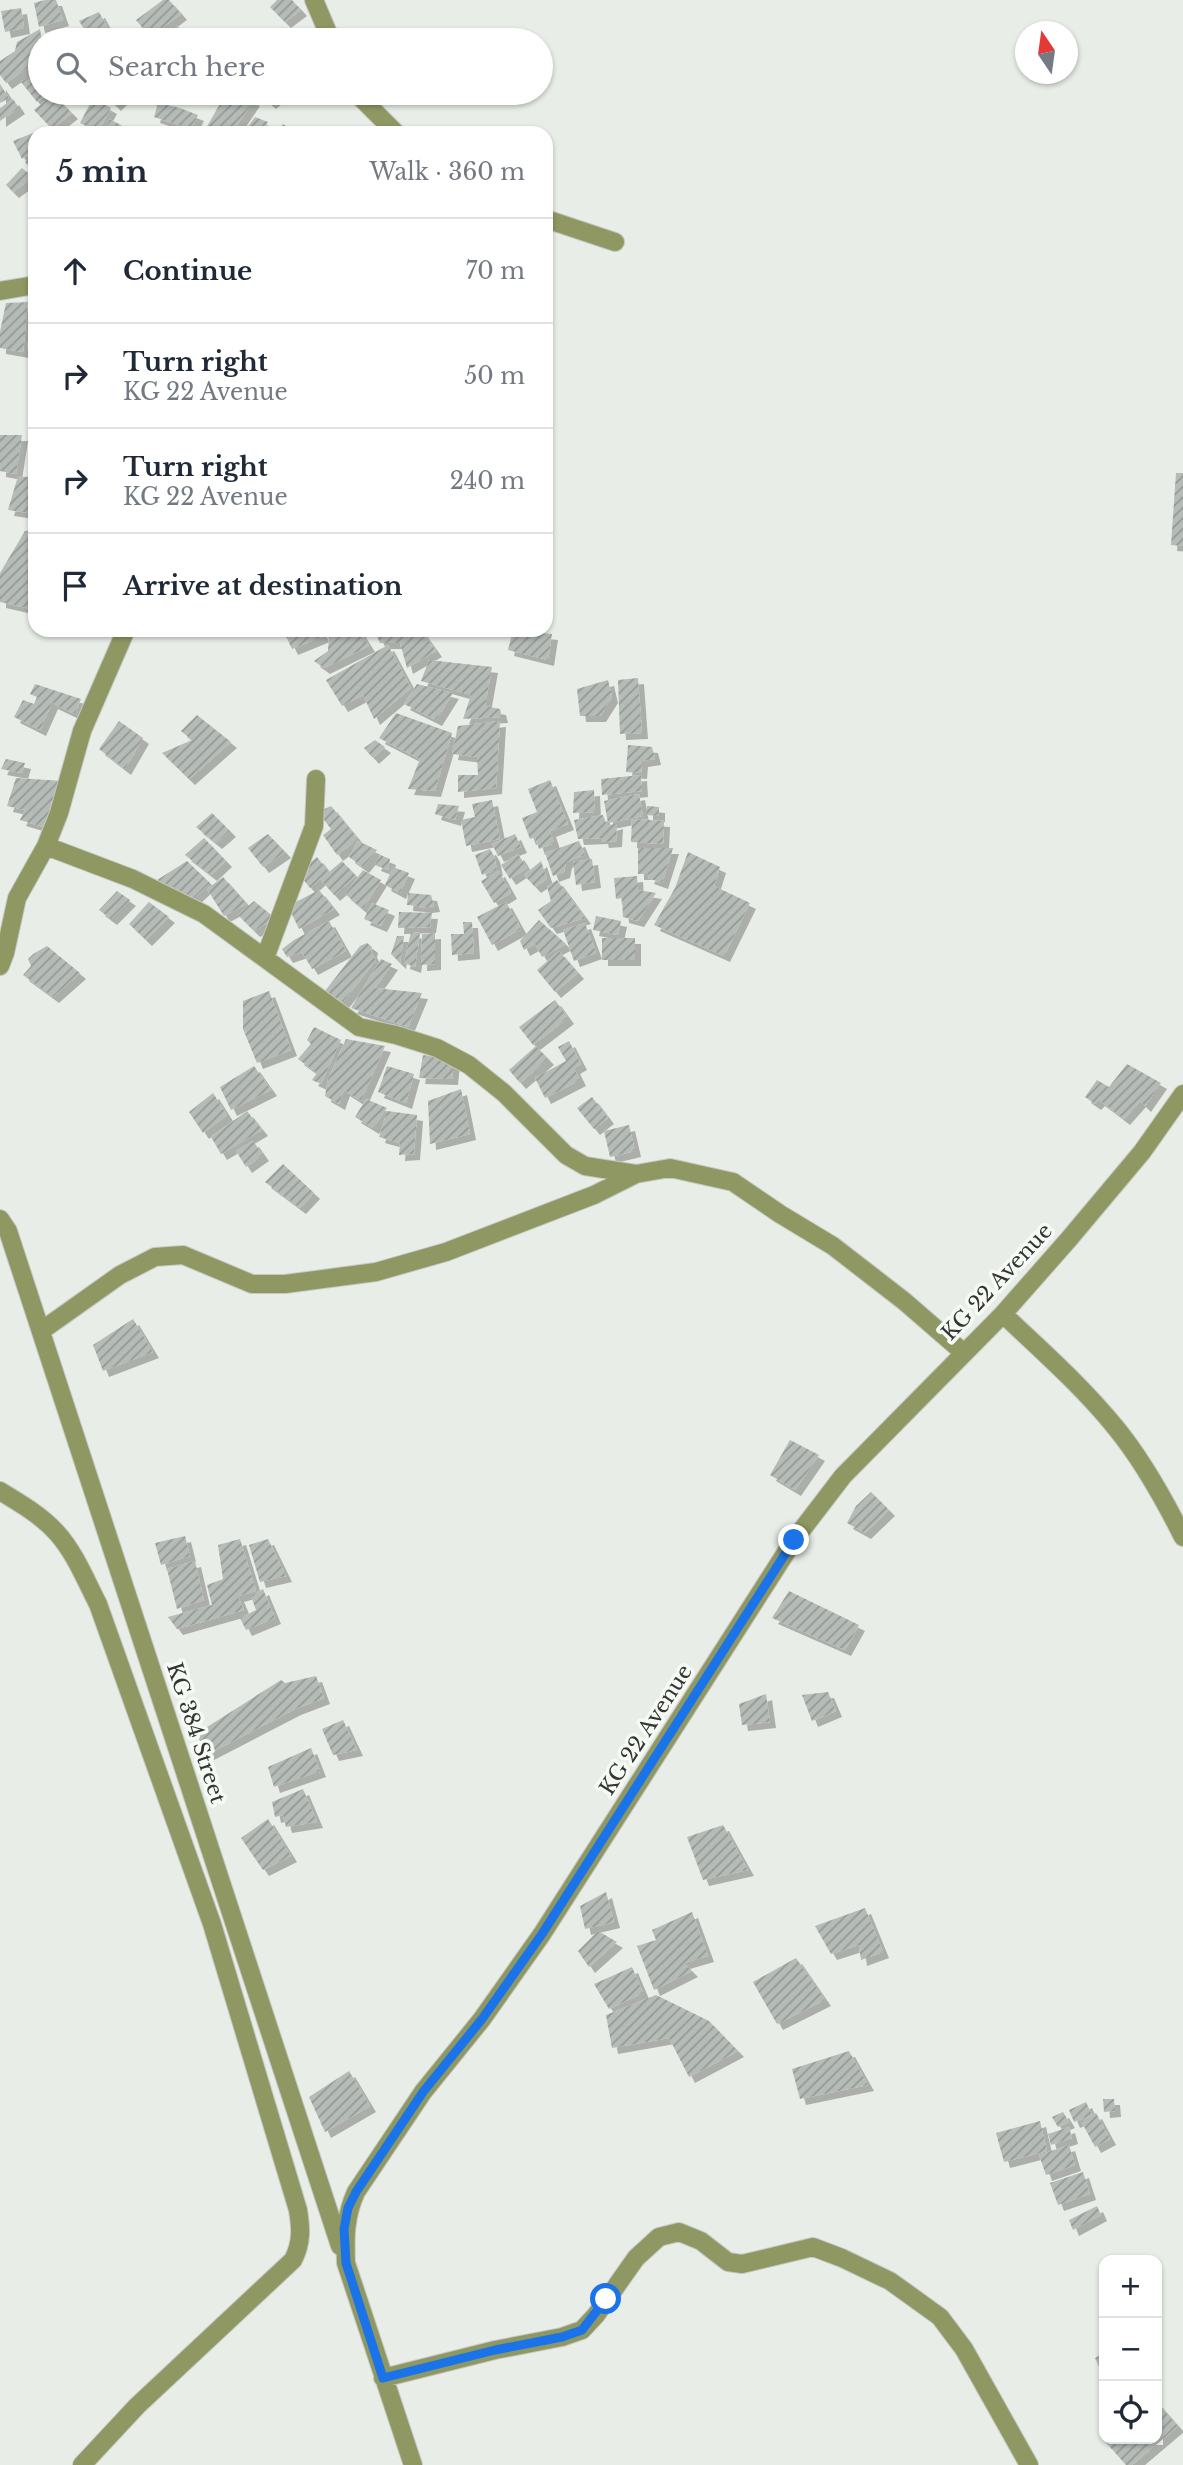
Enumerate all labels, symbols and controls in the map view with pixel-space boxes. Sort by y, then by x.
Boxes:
north arrow [1015,21,1078,84]
search box [28,28,553,105]
icon: search [52,48,90,86]
text: Search here [108,51,265,83]
text: 5 min [56,153,148,190]
text: Walk · 360 m [369,158,525,186]
icon: ahead [56,252,94,290]
text: Continue [123,255,252,287]
text: 70 m [466,257,525,285]
text: Turn right [123,346,268,378]
icon: right [56,357,94,395]
text: 50 m [464,362,525,390]
text: KG 22 Avenue [123,378,288,406]
text: Turn right [123,451,268,483]
icon: right [56,462,94,500]
text: 240 m [450,467,525,495]
text: KG 22 Avenue [123,483,288,511]
icon: arrive [56,567,94,605]
text: Arrive at destination [123,570,403,602]
street label: KG 22 Avenue [936,1218,1058,1346]
route end [778,1524,809,1555]
street label: KG 384 Street [161,1659,231,1807]
street label: KG 22 Avenue [594,1660,698,1800]
map controls [1099,2255,1162,2444]
button: + [1099,2255,1162,2318]
route start [590,2283,621,2314]
button: − [1099,2318,1162,2381]
button: locate [1099,2381,1162,2444]

